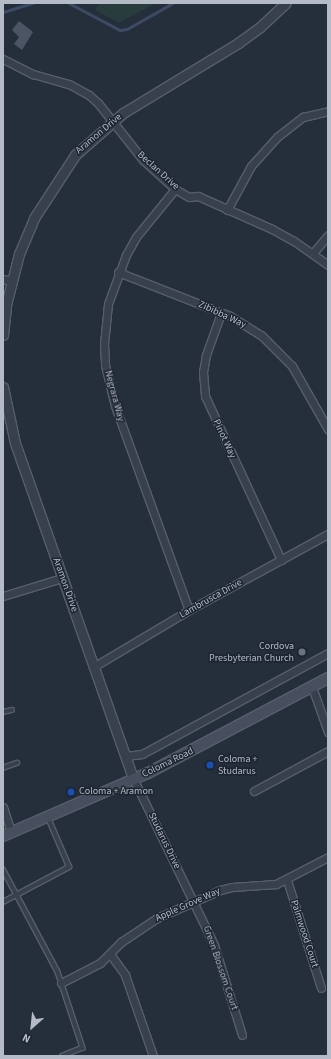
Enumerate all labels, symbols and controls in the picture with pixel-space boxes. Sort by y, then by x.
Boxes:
street label: Aramon Drive [73,111,125,157]
street label: Beclan Drive [135,149,181,193]
street label: Zibibba Way [196,299,248,331]
street label: Negrara Way [101,369,127,423]
street label: Pinot Way [210,418,238,460]
street label: Aramon Drive [50,556,80,614]
street label: Lambrusca Drive [177,577,245,621]
place label: Cordova Presbyterian Church [209,640,294,664]
marker: Cordova Presbyterian Church [297,647,307,657]
street label: Coloma Road [140,745,196,781]
place label: Coloma + Studarus [218,753,257,776]
marker: Coloma + Studarus [205,760,215,770]
place label: Coloma + Aramon [79,786,153,798]
marker: Coloma + Aramon [66,787,76,797]
street label: Studarus Drive [145,811,183,871]
street label: Apple Grove Way [154,885,222,925]
street label: Palmwood Court [287,899,321,969]
street label: Green Blossom Court [200,924,240,1012]
north arrow [12,1007,52,1047]
text: N [20,1030,33,1046]

